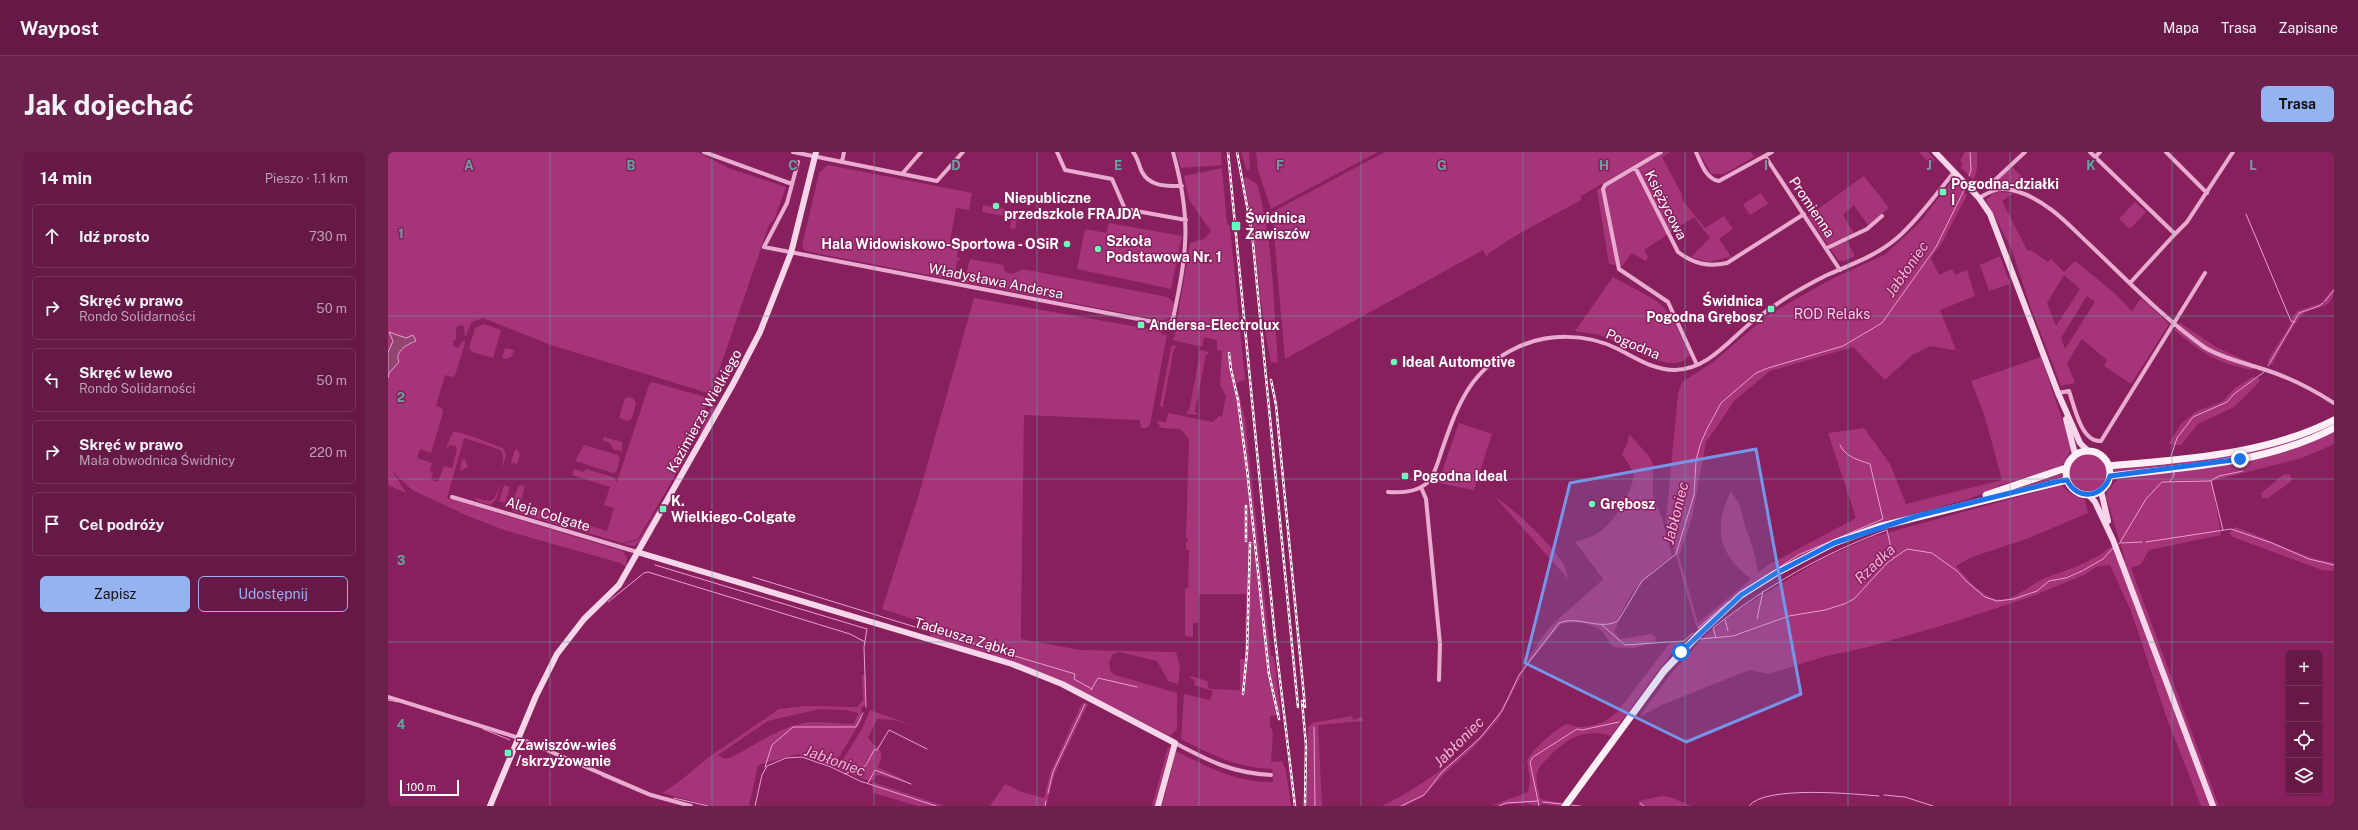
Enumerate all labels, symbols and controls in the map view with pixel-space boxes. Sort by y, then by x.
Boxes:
text: Waypost [20,17,99,39]
text: Mapa [2163,20,2199,36]
text: Trasa [2221,20,2257,36]
text: Zapisane [2279,20,2338,36]
button: Trasa [2261,86,2334,122]
text: Jak dojechać [24,88,194,121]
text: A [464,158,474,173]
text: B [627,158,636,173]
text: C [788,158,798,173]
text: D [951,158,961,173]
text: E [1114,158,1122,173]
text: F [1276,158,1284,173]
text: G [1437,158,1447,173]
text: H [1599,158,1609,173]
text: I [1764,158,1768,173]
text: J [1926,158,1932,173]
text: K [2086,158,2096,173]
text: L [2249,158,2257,173]
text: 14 min [40,168,92,188]
street label: Księżycowa [1642,168,1690,242]
text: Pieszo · 1.1 km [265,171,348,186]
street label: Promienna [1786,174,1838,240]
place label: Pogodna-działki I [1951,176,2059,208]
marker: Pogodna-działki I [1938,187,1948,197]
place label: Niepubliczne przedszkole FRAJDA [1004,190,1141,222]
marker: Niepubliczne przedszkole FRAJDA [991,201,1001,211]
place label: Świdnica Zawiszów [1245,208,1310,242]
marker: Świdnica Zawiszów [1230,220,1242,232]
icon: ahead [41,225,63,247]
text: 1 [398,226,404,241]
text: Idź prosto [79,228,150,245]
text: 730 m [309,229,347,244]
place label: Szkoła Podstawowa Nr. 1 [1106,233,1222,265]
place label: Hala Widowiskowo-Sportowa - OSiR [821,236,1059,252]
water label: Jabłoniec [1881,238,1932,300]
marker: Hala Widowiskowo-Sportowa - OSiR [1062,239,1072,249]
marker: Szkoła Podstawowa Nr. 1 [1093,244,1103,254]
street label: Władysława Andersa [927,260,1065,302]
place label: Świdnica Pogodna Grębosz [1646,291,1763,325]
text: Skręć w prawo [79,292,183,309]
icon: right [41,297,63,319]
text: 50 m [316,301,347,316]
marker: Świdnica Pogodna Grębosz [1766,304,1776,314]
park label: ROD Relaks [1794,306,1870,322]
text: Rondo Solidarności [79,309,195,324]
place label: Andersa-Electrolux [1149,317,1280,333]
marker: Andersa-Electrolux [1136,320,1146,330]
street label: Pogodna [1603,325,1663,363]
street label: Kazimierza Wielkiego [663,346,745,476]
place label: Ideal Automotive [1402,354,1515,370]
marker: Ideal Automotive [1389,357,1399,367]
text: Skręć w lewo [79,364,173,381]
icon: left [41,369,63,391]
text: 50 m [316,373,347,388]
text: Rondo Solidarności [79,381,195,396]
text: 2 [397,390,405,405]
text: Skręć w prawo [79,436,183,453]
icon: right [41,441,63,463]
text: 220 m [309,445,347,460]
route end [2231,450,2249,468]
text: Mała obwodnica Świdnicy [79,453,235,468]
place label: Pogodna Ideal [1413,468,1508,484]
marker: Pogodna Ideal [1400,471,1410,481]
water label: Jabłoniec [1660,480,1692,546]
place label: K. Wielkiego-Colgate [671,493,796,525]
street label: Aleja Colgate [504,494,592,534]
place label: Grębosz [1600,496,1655,512]
marker: Grębosz [1587,499,1597,509]
marker: K. Wielkiego-Colgate [658,504,668,514]
icon: arrive [41,513,63,535]
text: Cel podróży [79,516,164,533]
water label: Rzadka [1851,541,1899,587]
text: 3 [397,553,406,568]
button: Zapisz [40,576,190,612]
button: Udostępnij [198,576,348,612]
street label: Tadeusza Ząbka [912,614,1018,660]
route start [1672,643,1690,661]
map controls [2286,650,2322,794]
button: + [2286,650,2322,686]
button: − [2286,686,2322,722]
water label: Jabłoniec [1430,713,1487,770]
text: 4 [397,717,406,732]
button: locate [2286,722,2322,758]
place label: Zawiszów-wieś /skrzyżowanie [516,737,616,769]
water label: Jabłoniec [802,742,868,779]
marker: Zawiszów-wieś /skrzyżowanie [503,748,513,758]
button: layers [2286,758,2322,794]
scale bar [400,778,459,797]
text: 100 m [406,781,436,793]

